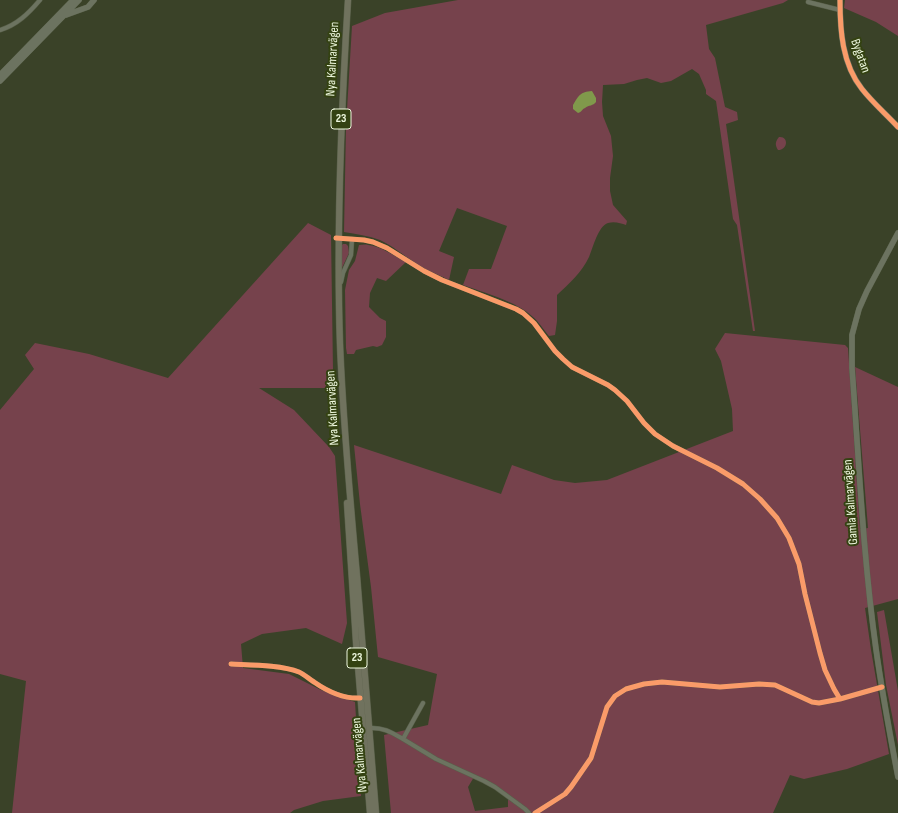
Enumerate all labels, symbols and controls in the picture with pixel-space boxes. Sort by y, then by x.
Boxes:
street label: Nya Kalmarvägen [323,21,343,97]
street label: Bygatan [847,37,873,75]
road number: 23 [331,109,351,129]
street label: Nya Kalmarvägen [323,370,343,446]
street label: Gamla Kalmarvägen [840,459,862,545]
road number: 23 [347,648,367,668]
street label: Nya Kalmarvägen [349,717,371,793]

